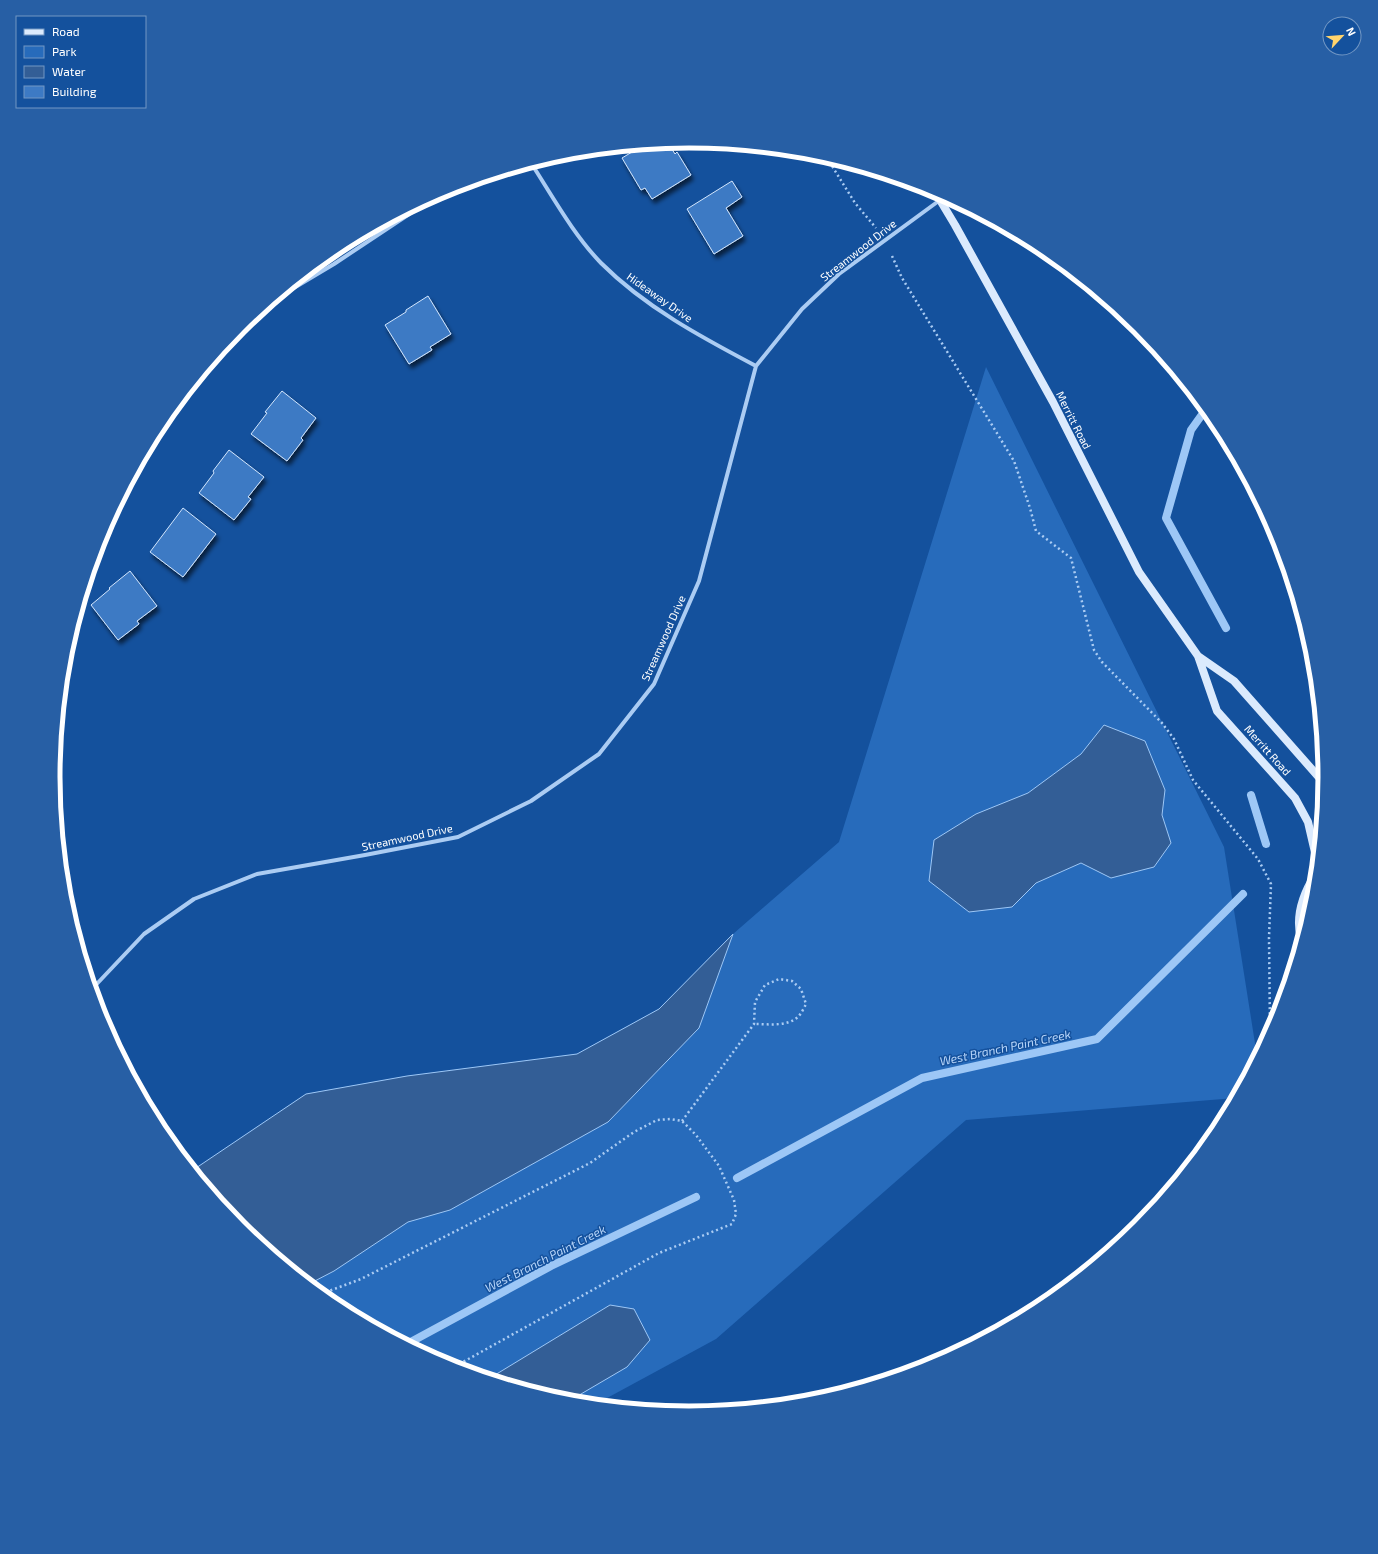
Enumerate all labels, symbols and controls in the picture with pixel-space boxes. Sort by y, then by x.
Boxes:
legend [16,16,146,108]
north arrow [1322,16,1362,56]
text: Road [52,24,80,38]
text: N [1344,25,1359,38]
text: Park [52,44,77,58]
text: Water [52,64,86,78]
text: Building [52,84,97,98]
street label: Streamwood Drive [818,216,899,284]
street label: Hideaway Drive [625,269,696,325]
street label: Merritt Road [1054,389,1094,451]
street label: Streamwood Drive [638,593,688,683]
street label: Merritt Road [1242,722,1294,778]
street label: Streamwood Drive [360,821,454,853]
water label: West Branch Paint Creek [938,1026,1072,1068]
water label: West Branch Paint Creek [482,1221,608,1295]

